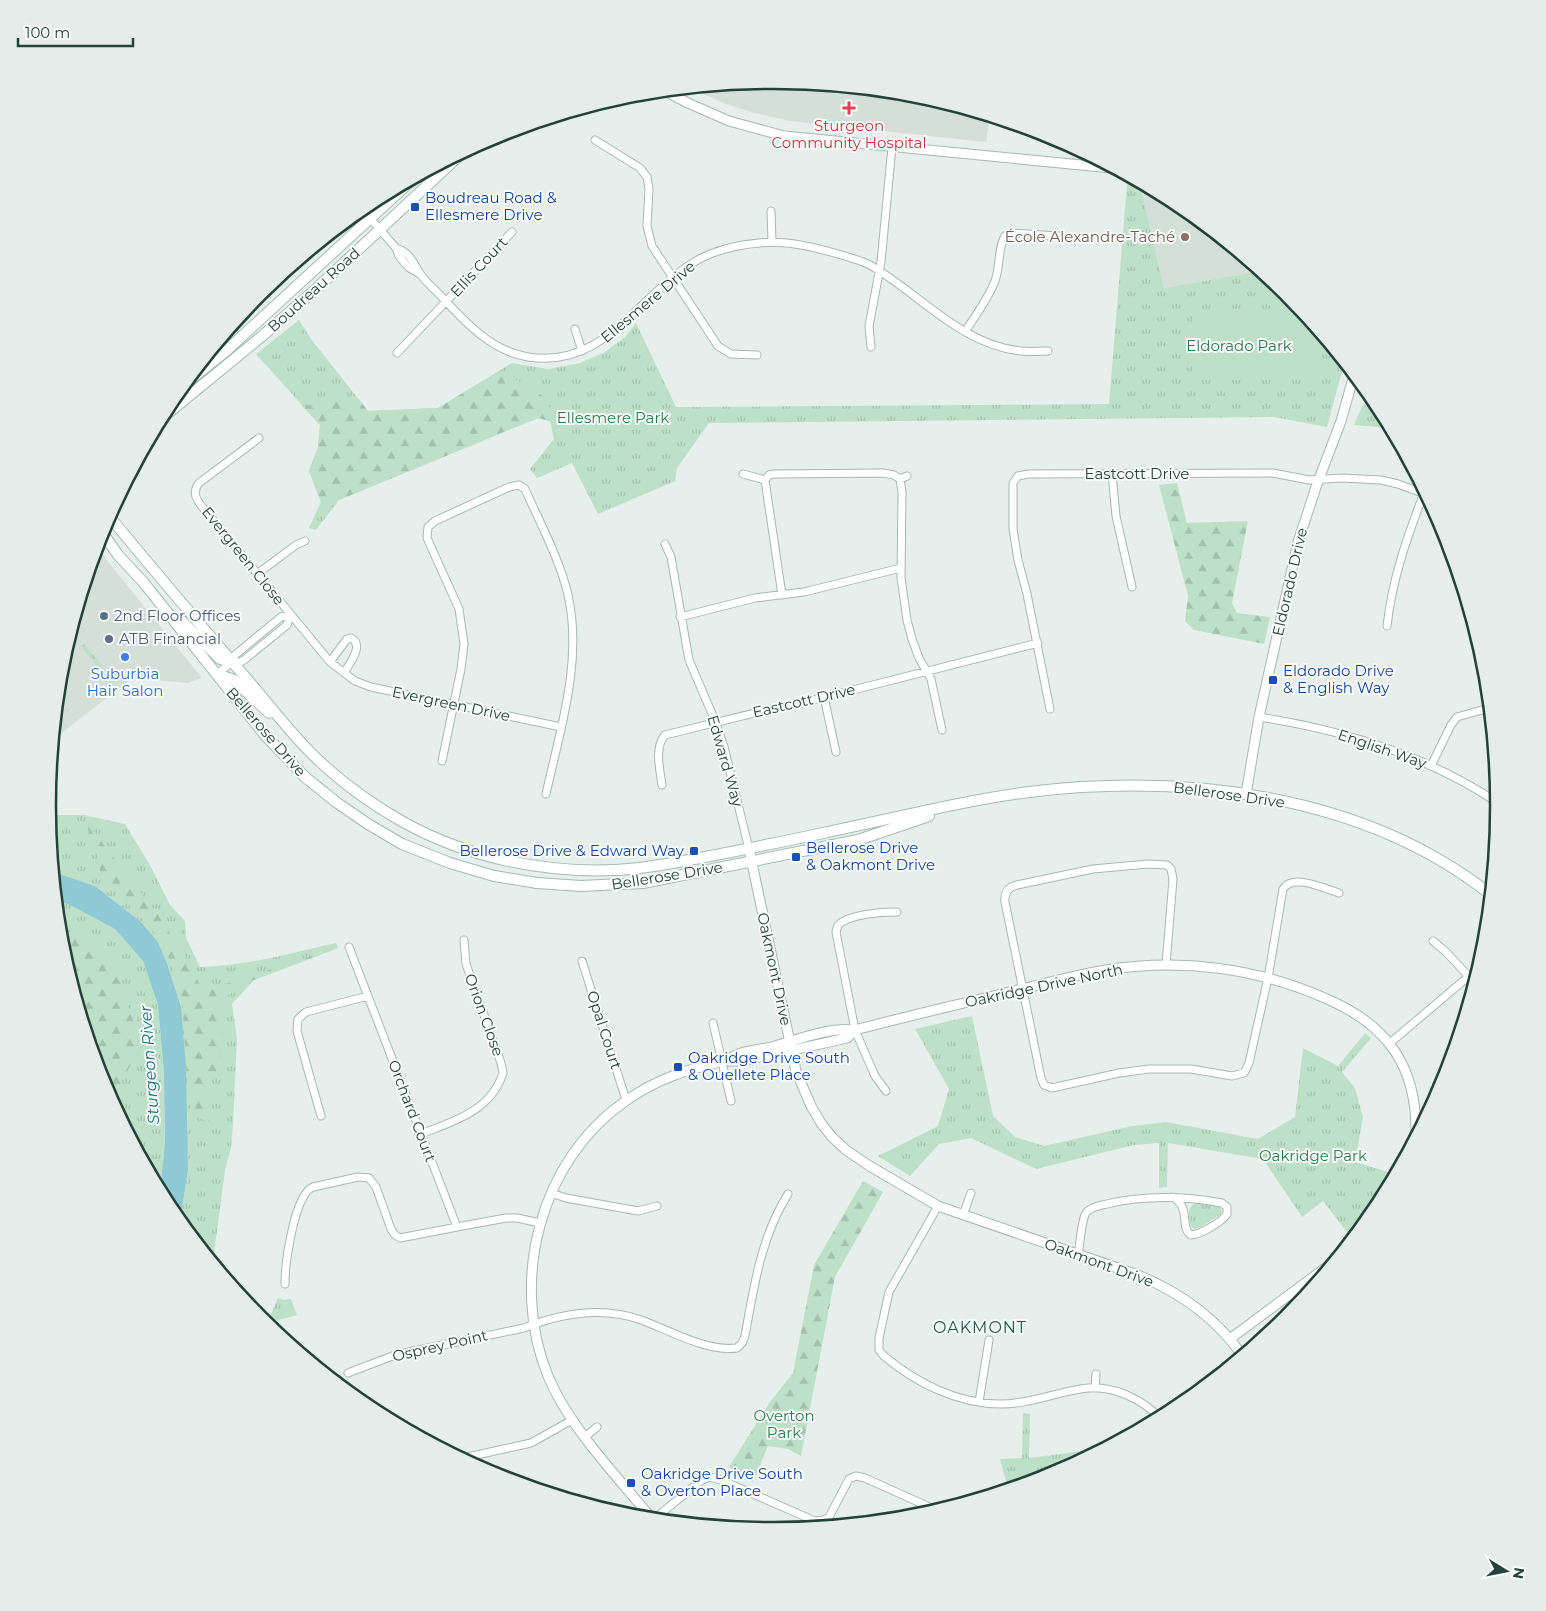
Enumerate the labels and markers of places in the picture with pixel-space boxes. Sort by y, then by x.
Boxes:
marker: Sturgeon Community Hospital [842,101,856,115]
place label: Sturgeon Community Hospital [772,116,926,152]
place label: Boudreau Road & Ellesmere Drive [425,188,557,224]
marker: Boudreau Road & Ellesmere Drive [409,201,421,213]
place label: École Alexandre-Taché [1005,227,1175,246]
marker: École Alexandre-Taché [1179,231,1191,243]
place label: 2nd Floor Offices [114,606,241,625]
marker: 2nd Floor Offices [98,610,110,622]
place label: ATB Financial [119,629,221,648]
marker: ATB Financial [103,633,115,645]
marker: Suburbia Hair Salon [119,651,131,663]
place label: Eldorado Drive & English Way [1283,661,1394,697]
place label: Suburbia Hair Salon [87,664,163,700]
marker: Eldorado Drive & English Way [1267,674,1279,686]
place label: Bellerose Drive & Oakmont Drive [806,838,935,874]
place label: Bellerose Drive & Edward Way [459,841,685,860]
marker: Bellerose Drive & Edward Way [688,845,700,857]
marker: Bellerose Drive & Oakmont Drive [790,851,802,863]
place label: Oakridge Drive South & Ouellete Place [688,1048,850,1084]
marker: Oakridge Drive South & Ouellete Place [672,1061,684,1073]
place label: Oakridge Drive South & Overton Place [641,1464,803,1500]
marker: Oakridge Drive South & Overton Place [625,1477,637,1489]

